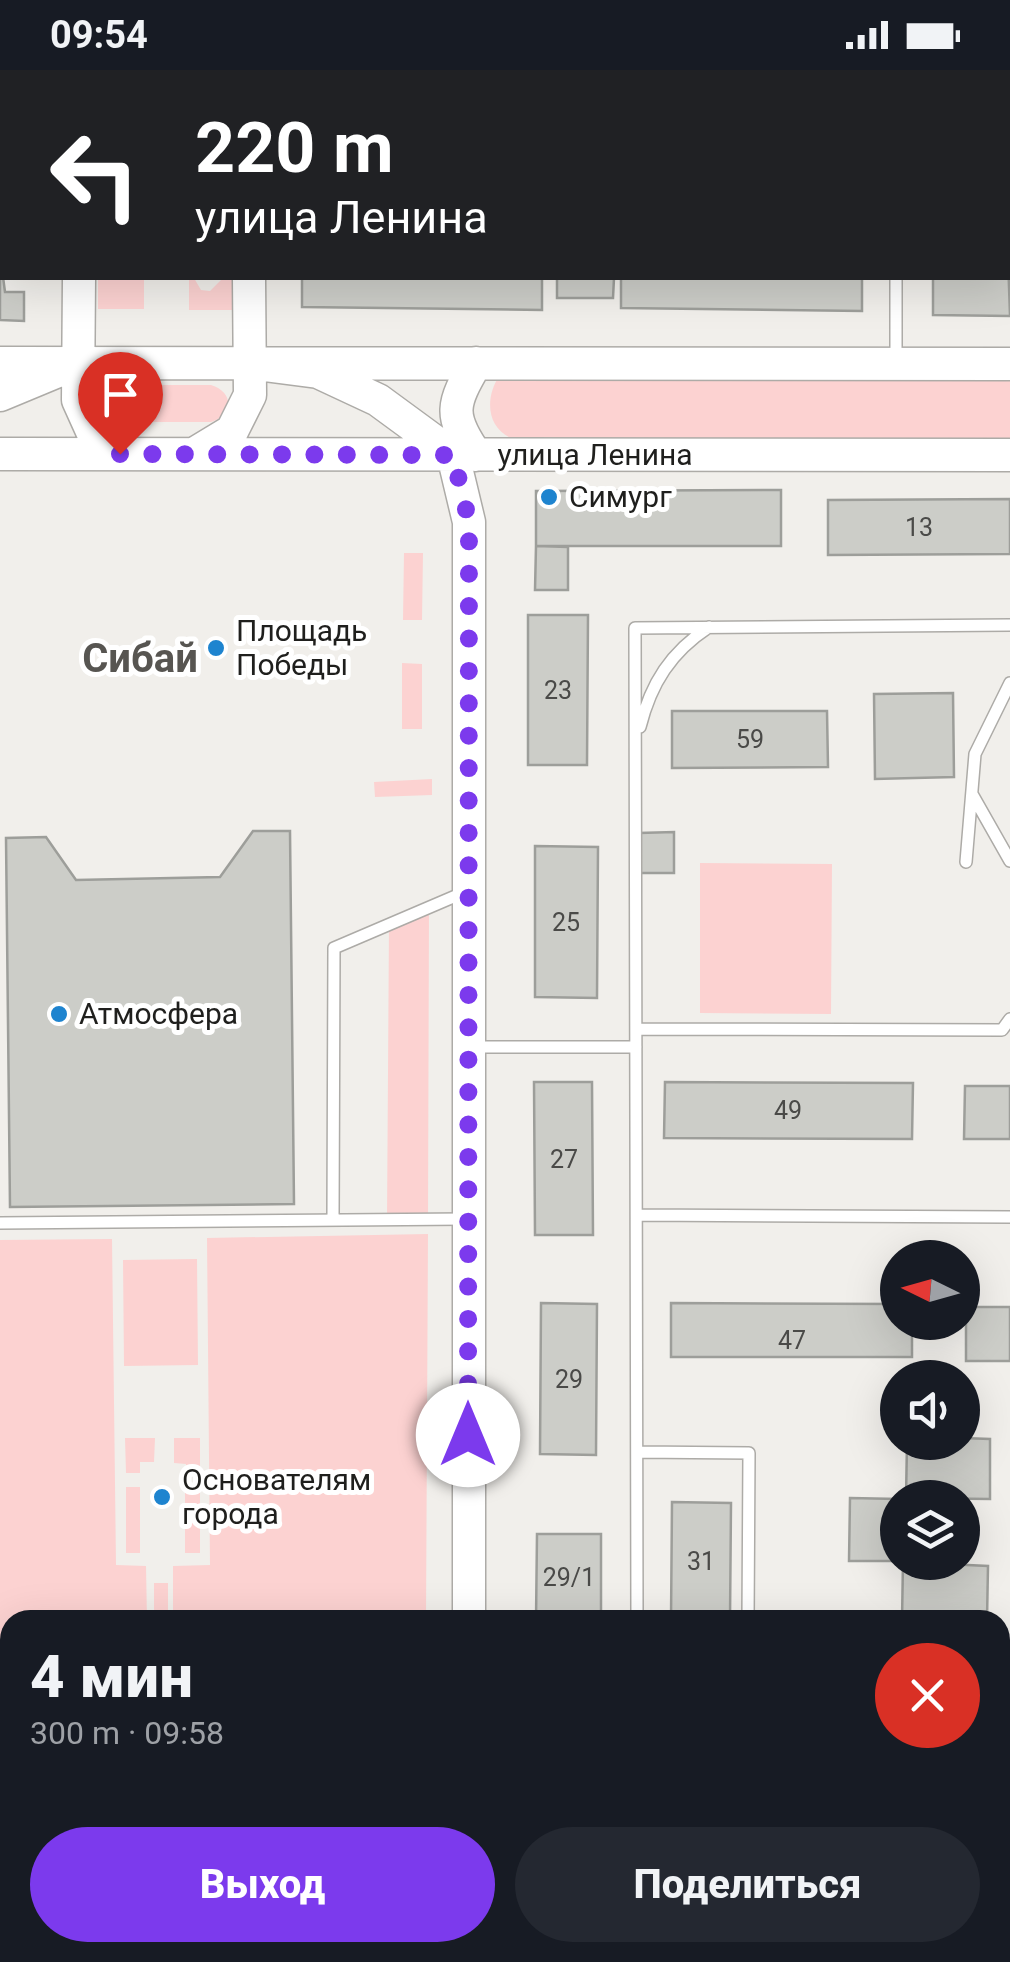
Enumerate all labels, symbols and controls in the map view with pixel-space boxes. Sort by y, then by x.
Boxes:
text: 09:54 [50,13,148,57]
text: 220 m [195,107,394,189]
icon: left [30,110,160,240]
text: улица Ленина [195,191,488,244]
pin [78,352,163,455]
icon: arrive [93,367,148,422]
street label: улица Ленина [497,437,693,472]
place label: Симург [569,479,672,514]
marker: Симург [538,486,560,508]
house number: 13 [905,513,933,542]
place label: Площадь Победы [236,613,367,682]
district label: Сибай [82,635,198,682]
marker: Площадь Победы [205,637,227,659]
house number: 23 [544,676,572,705]
house number: 59 [736,725,764,754]
house number: 25 [552,908,580,937]
place label: Атмосфера [79,996,238,1031]
marker: Атмосфера [48,1003,70,1025]
house number: 49 [774,1096,802,1125]
house number: 27 [550,1145,578,1174]
north arrow [880,1240,980,1340]
map controls [880,1240,980,1580]
house number: 47 [778,1326,806,1355]
button: sound [880,1360,980,1460]
house number: 29 [555,1365,583,1394]
position arrow [416,1383,520,1487]
place label: Основателям города [182,1462,371,1531]
button: layers [880,1480,980,1580]
marker: Основателям города [151,1486,173,1508]
house number: 31 [687,1547,715,1576]
house number: 29/1 [543,1563,595,1592]
text: 4 мин [30,1641,193,1712]
button: close [875,1643,980,1748]
text: 300 m · 09:58 [30,1714,224,1752]
button: Выход [30,1827,495,1942]
button: Поделиться [515,1827,980,1942]

